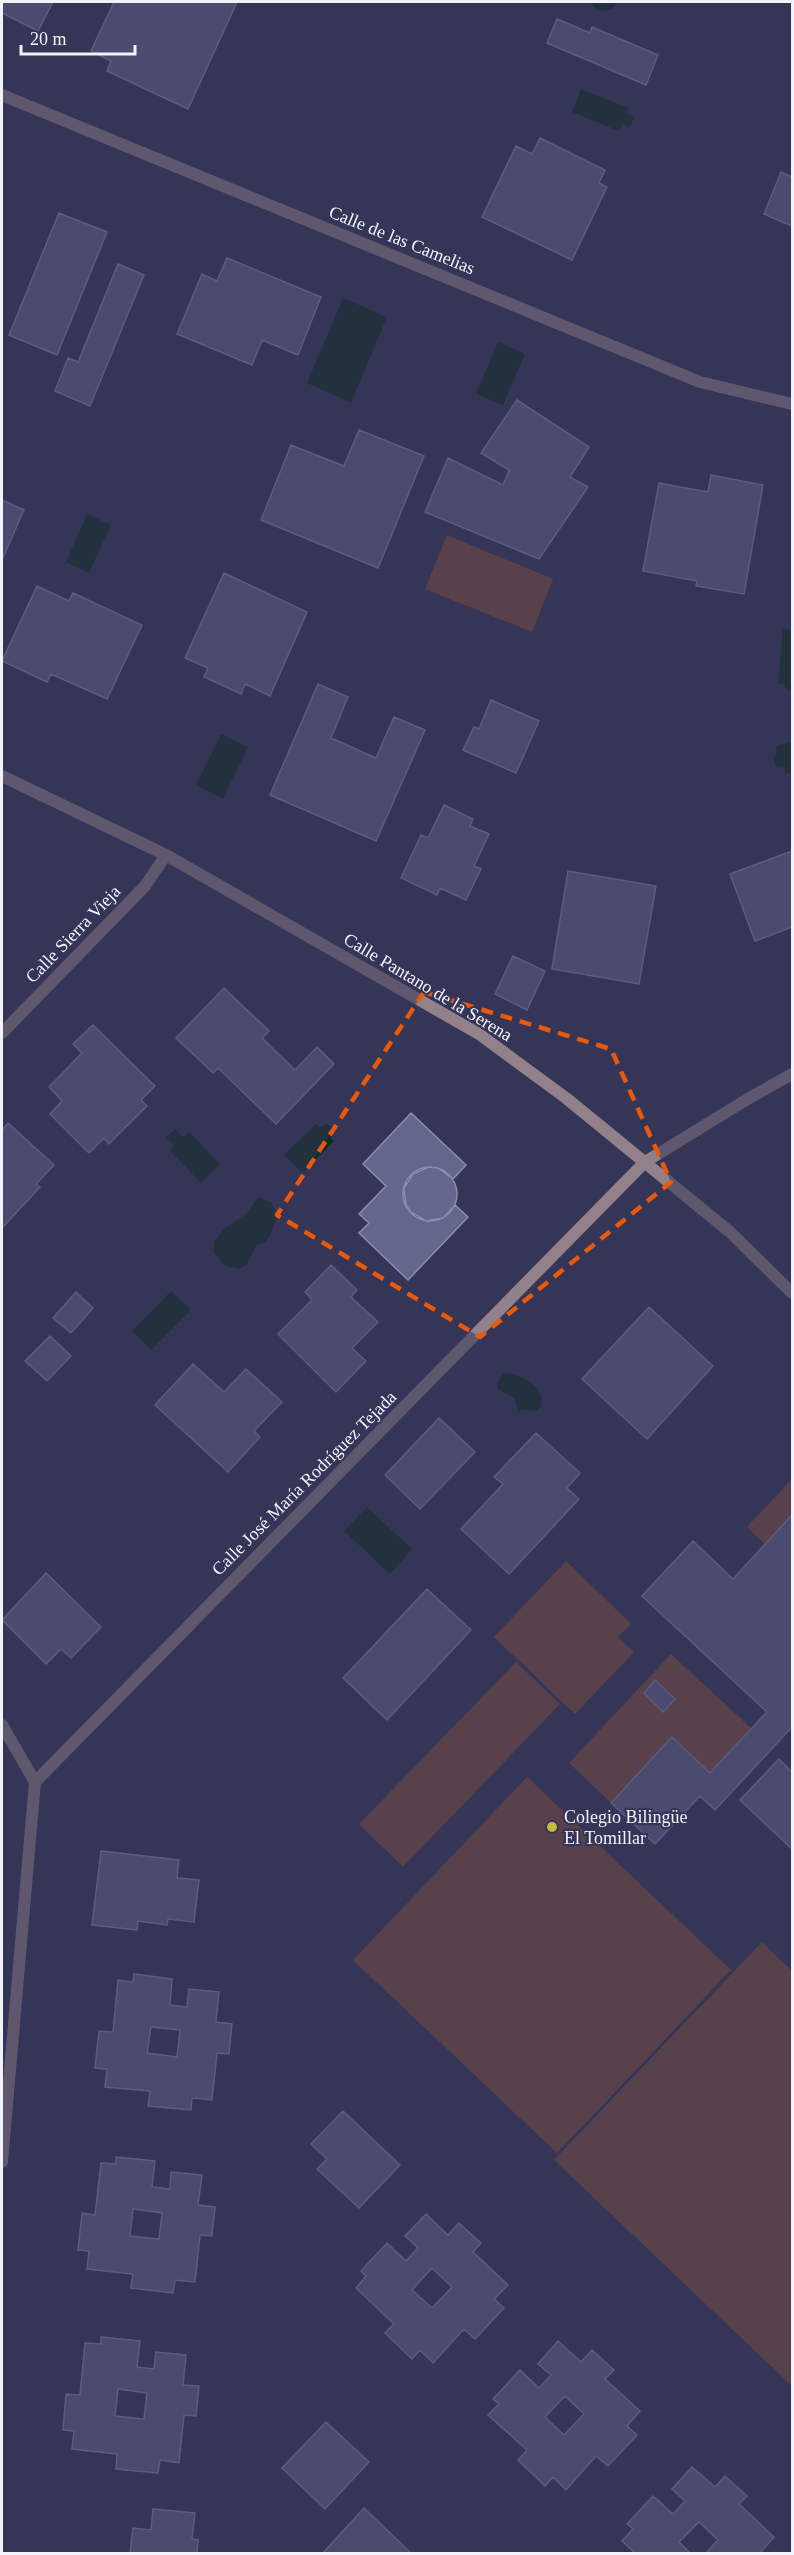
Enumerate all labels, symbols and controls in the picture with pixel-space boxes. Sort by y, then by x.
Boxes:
scale bar [21,18,135,56]
text: 20 m [30,29,67,49]
street label: Calle de las Camelias [326,202,478,278]
street label: Calle Sierra Vieja [22,881,124,987]
street label: Calle Pantano de la Serena [340,929,516,1045]
street label: Calle José María Rodríguez Tejada [208,1387,400,1579]
place label: Colegio Bilingüe El Tomillar [564,1807,688,1848]
marker: Colegio Bilingüe El Tomillar [545,1820,559,1834]

